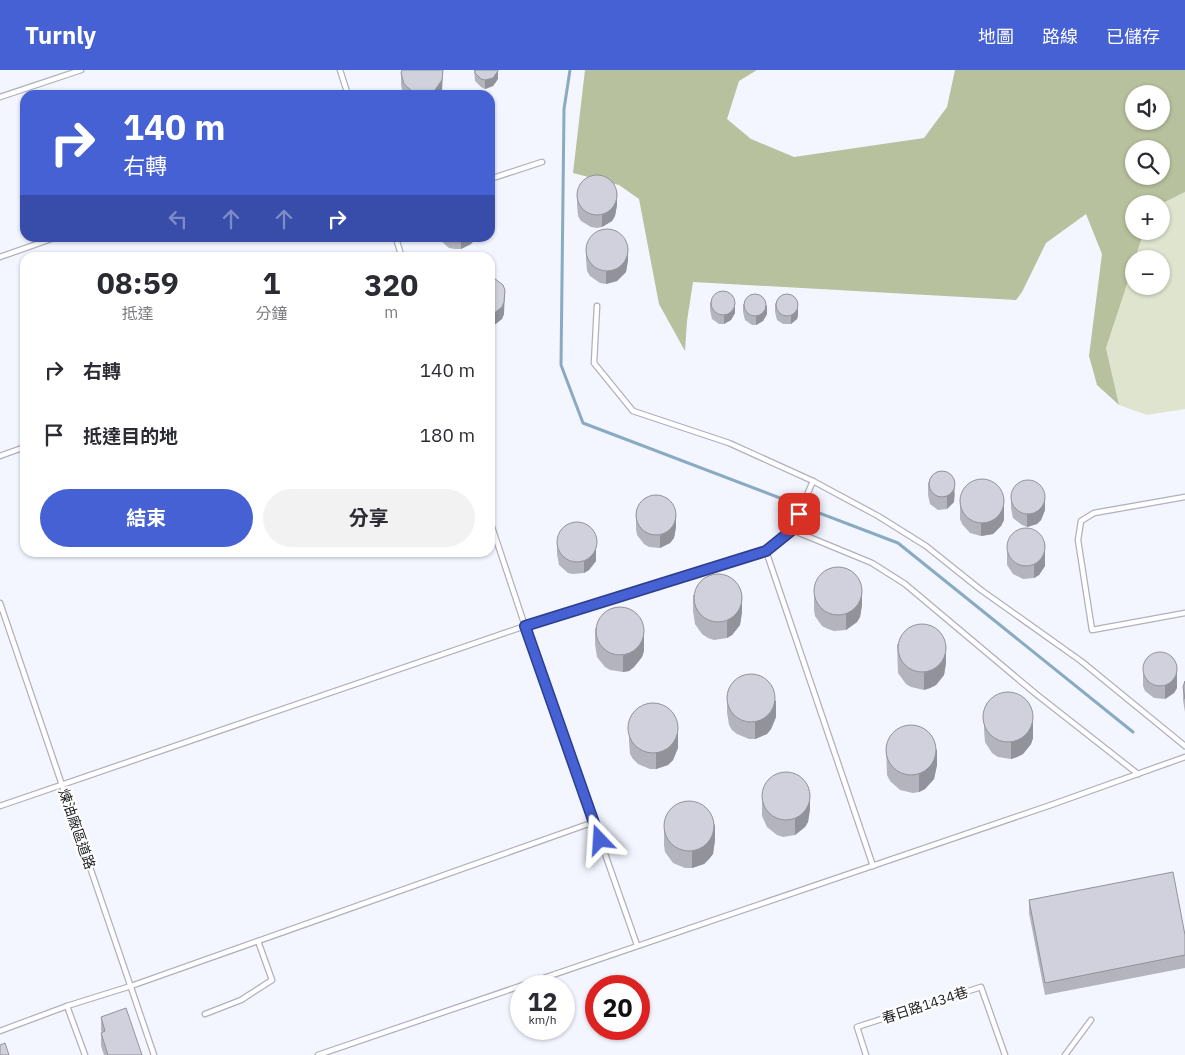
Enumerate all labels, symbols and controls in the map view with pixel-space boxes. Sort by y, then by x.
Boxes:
text: Turnly [25,19,96,51]
text: 地圖 [978,25,1014,48]
text: 路線 [1042,25,1078,48]
text: 已儲存 [1106,25,1160,48]
map controls [1125,85,1170,295]
button: sound [1125,85,1170,130]
text: 140 m [123,104,226,150]
icon: right [40,110,105,175]
button: search [1125,140,1170,185]
text: 右轉 [123,151,167,180]
button: + [1125,195,1170,240]
icon: left [164,205,192,233]
icon: ahead [217,205,245,233]
icon: ahead [270,205,298,233]
icon: right [323,205,351,233]
button: − [1125,250,1170,295]
text: 08:59 [97,263,179,302]
text: 1 [262,263,280,302]
text: 320 [364,265,418,304]
text: m [384,302,398,322]
text: 抵達 [122,303,154,323]
text: 分鐘 [255,303,287,323]
icon: right [40,356,68,384]
text: 140 m [420,358,475,382]
text: 右轉 [83,359,121,383]
icon: arrive [40,421,68,449]
text: 180 m [420,423,475,447]
text: 抵達目的地 [83,424,178,448]
button: 結束 [40,489,253,547]
button: 分享 [263,489,475,547]
pin [778,493,820,535]
icon: arrive [785,500,813,528]
street label: 煉油廠區道路 [55,786,99,872]
position arrow [573,813,625,865]
speed limit sign: 20 [585,975,650,1040]
street label: 春日路1434巷 [880,983,970,1027]
text: 12 [527,985,558,1018]
text: km/h [528,1012,557,1027]

